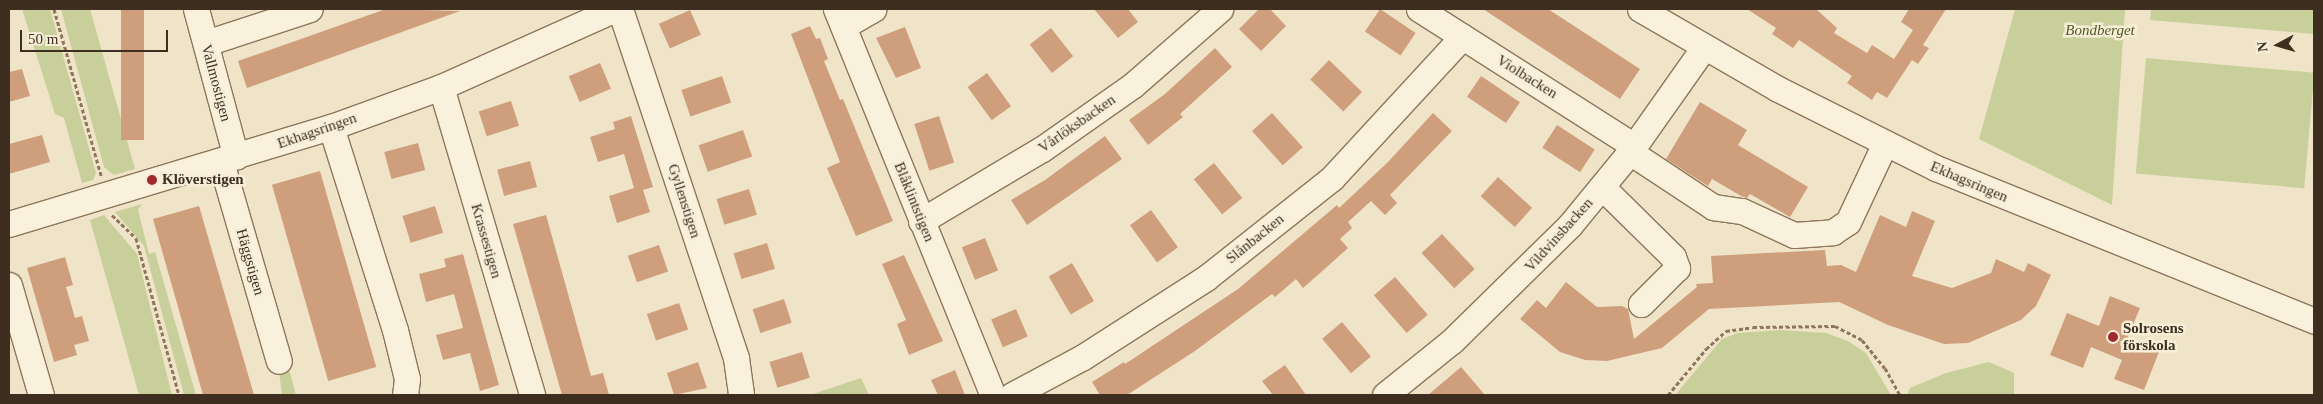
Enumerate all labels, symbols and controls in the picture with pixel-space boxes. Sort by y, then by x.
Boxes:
scale bar [22,20,170,52]
north arrow [2253,20,2303,70]
park label: Bondberget [2065,22,2135,40]
text: 50 m [28,31,58,47]
text: N [2255,41,2271,52]
street label: Vallmostigen [197,42,235,124]
street label: Violbacken [1493,51,1561,103]
street label: Vårlöksbacken [1035,91,1119,157]
street label: Ekhagsringen [275,109,359,153]
street label: Ekhagsringen [1928,158,2010,206]
street label: Blåklintstigen [890,160,938,244]
street label: Gyllenstigen [664,162,704,240]
place label: Klöverstigen [162,171,244,189]
marker: Klöverstigen [146,174,158,186]
street label: Vildvinsbacken [1521,194,1597,276]
street label: Krassestigen [467,202,505,280]
street label: Slånbacken [1222,210,1288,268]
street label: Häggstigen [232,227,268,297]
place label: Solrosens förskola [2123,319,2184,354]
marker: Solrosens förskola [2107,331,2119,343]

